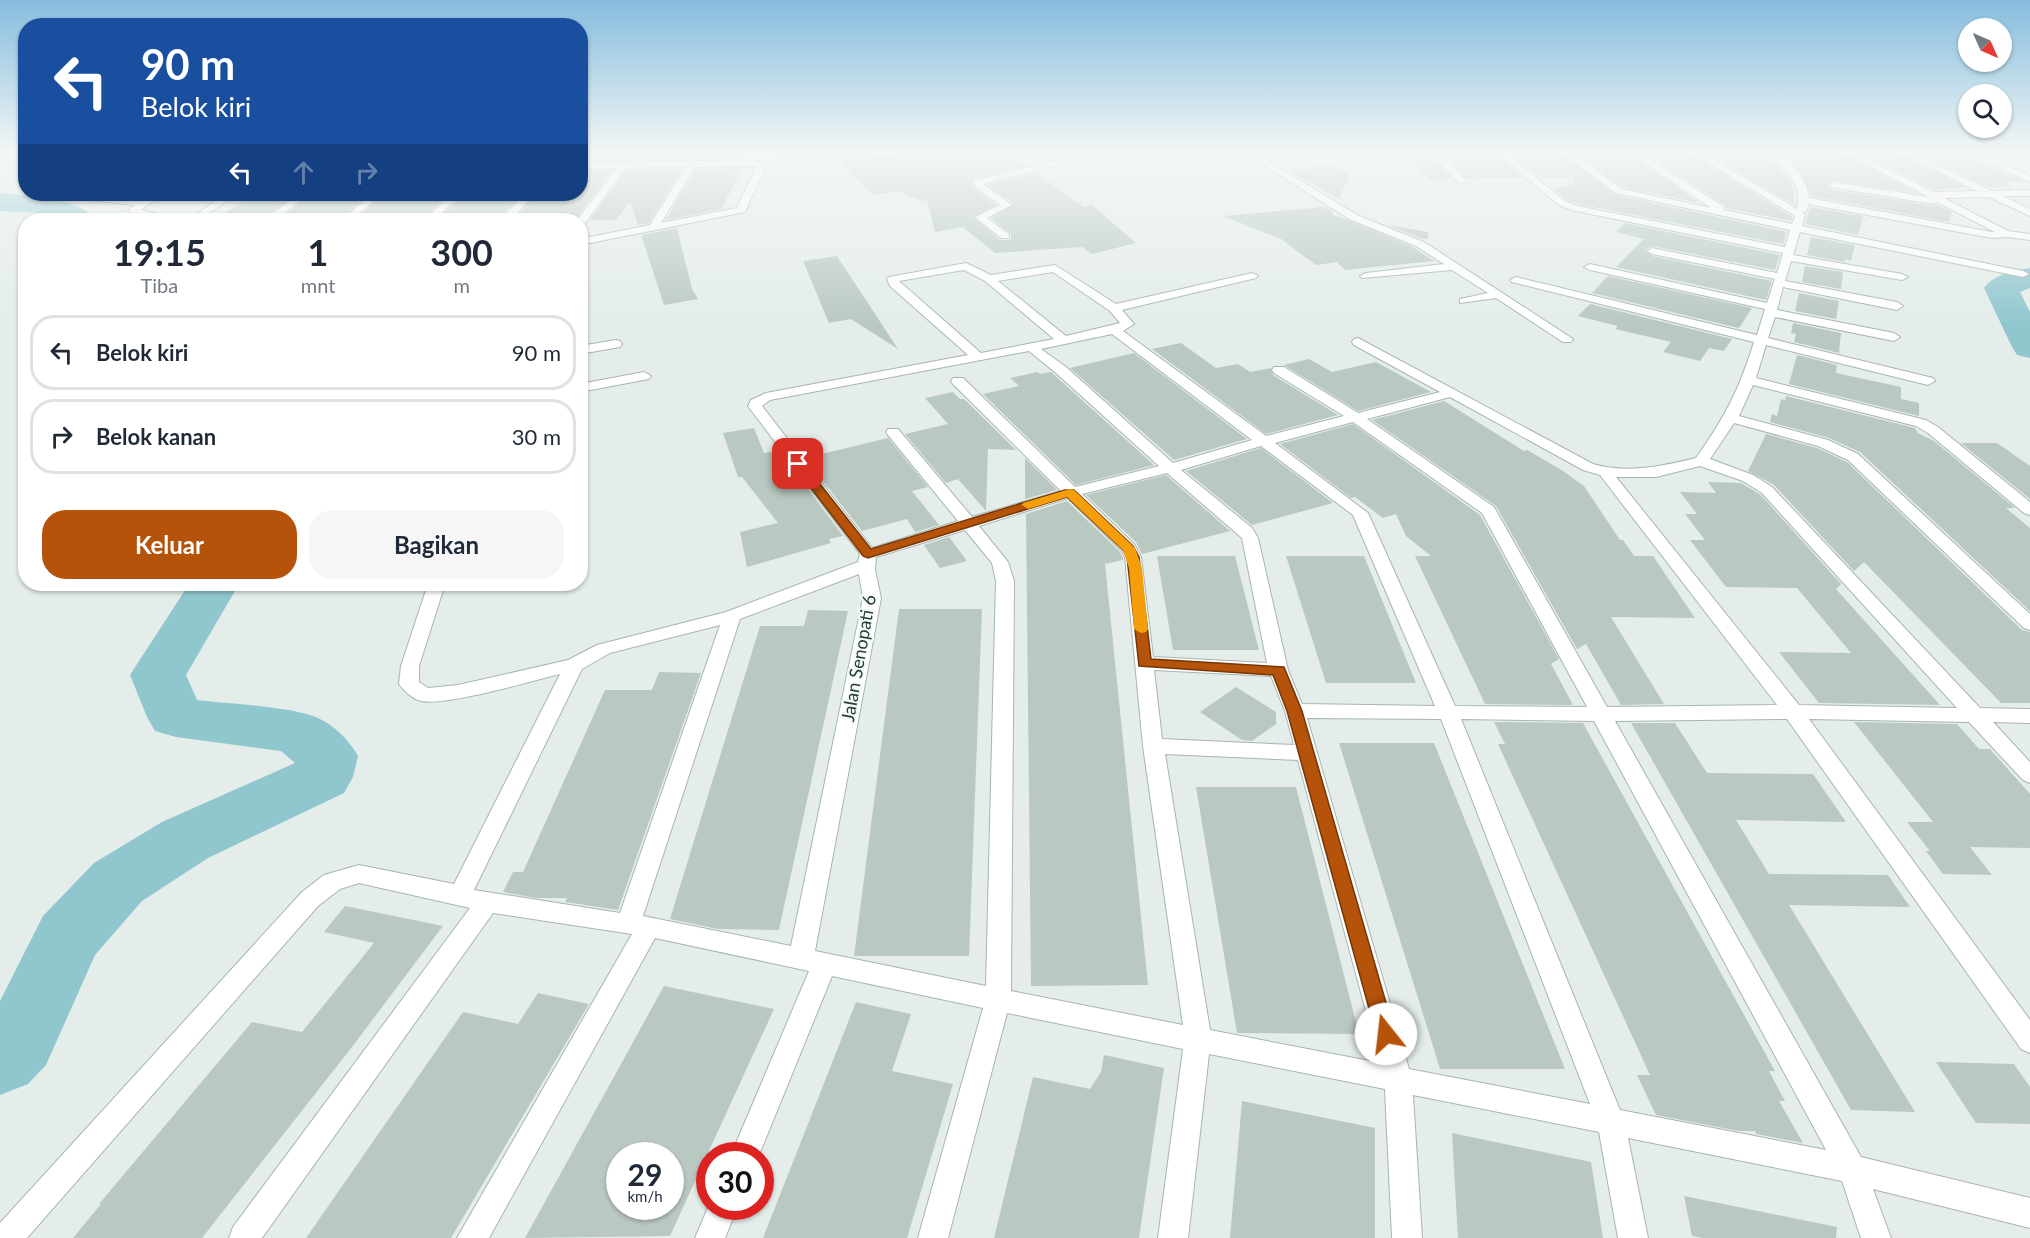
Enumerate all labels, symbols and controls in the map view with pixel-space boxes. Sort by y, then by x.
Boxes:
north arrow [1958,18,2012,72]
map controls [1958,18,2012,138]
text: 90 m [141,39,235,89]
icon: left [42,42,120,120]
button: search [1958,84,2012,138]
text: Belok kiri [141,90,251,123]
icon: left [224,156,257,189]
icon: ahead [287,156,320,189]
icon: right [350,156,383,189]
text: 19:15 [113,230,206,274]
text: 1 [308,230,329,274]
text: 300 [430,230,493,274]
text: Tiba [141,273,178,297]
text: mnt [301,273,335,297]
text: m [453,273,470,297]
icon: left [45,336,78,369]
text: Belok kiri [96,339,188,366]
text: 90 m [512,339,561,366]
icon: right [45,420,78,453]
text: Belok kanan [96,423,216,450]
text: 30 m [512,423,561,450]
pin [772,438,823,489]
icon: arrive [781,447,814,480]
button: Keluar [42,510,297,579]
button: Bagikan [309,510,564,579]
street label: Jalan Senopati 6 [836,593,880,723]
position arrow [1354,1002,1418,1066]
speed limit sign: 30 [696,1142,774,1220]
text: 29 [628,1156,662,1192]
text: km/h [627,1187,663,1205]

